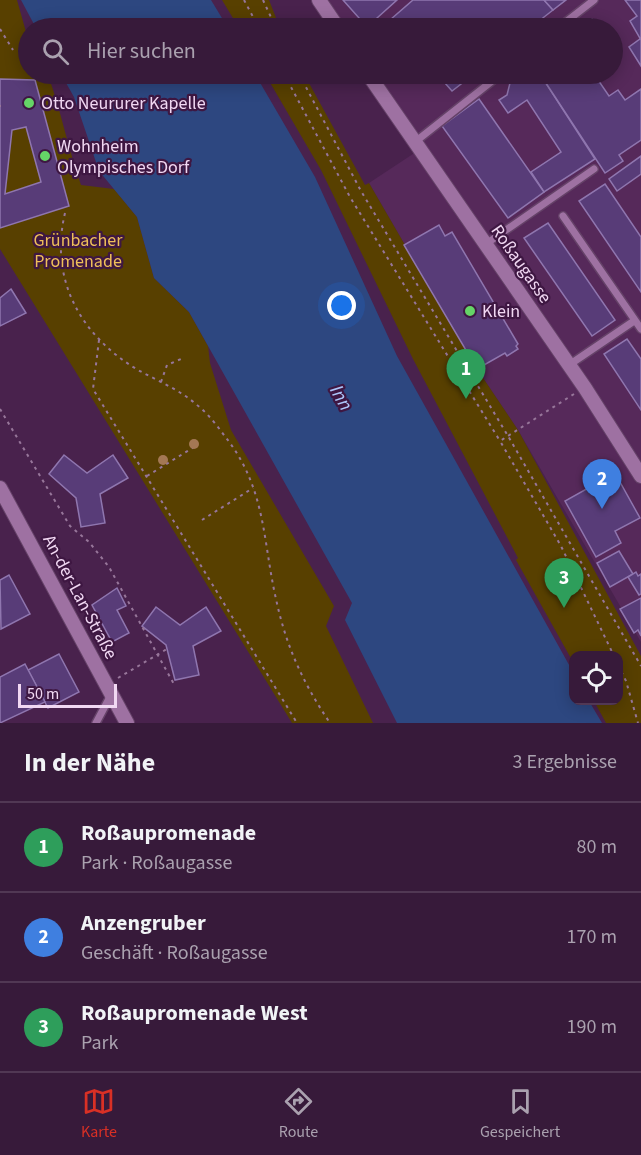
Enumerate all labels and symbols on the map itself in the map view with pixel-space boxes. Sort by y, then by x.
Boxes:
place label: Otto Neururer Kapelle [41,91,206,116]
marker: Otto Neururer Kapelle [22,96,36,110]
place label: Wohnheim Olympisches Dorf [57,134,190,180]
marker: Wohnheim Olympisches Dorf [38,149,52,163]
street label: Roßaugasse [485,220,557,308]
park label: Grünbacher Promenade [34,228,123,274]
your location [327,291,356,320]
place label: Klein [482,299,520,324]
marker: Klein [463,304,477,318]
pin: 1 [446,350,486,399]
water label: Inn [322,380,360,416]
pin: 2 [582,460,622,509]
street label: An-der-Lan-Straße [37,530,123,664]
pin: 3 [544,558,584,608]
scale bar [18,681,117,708]

